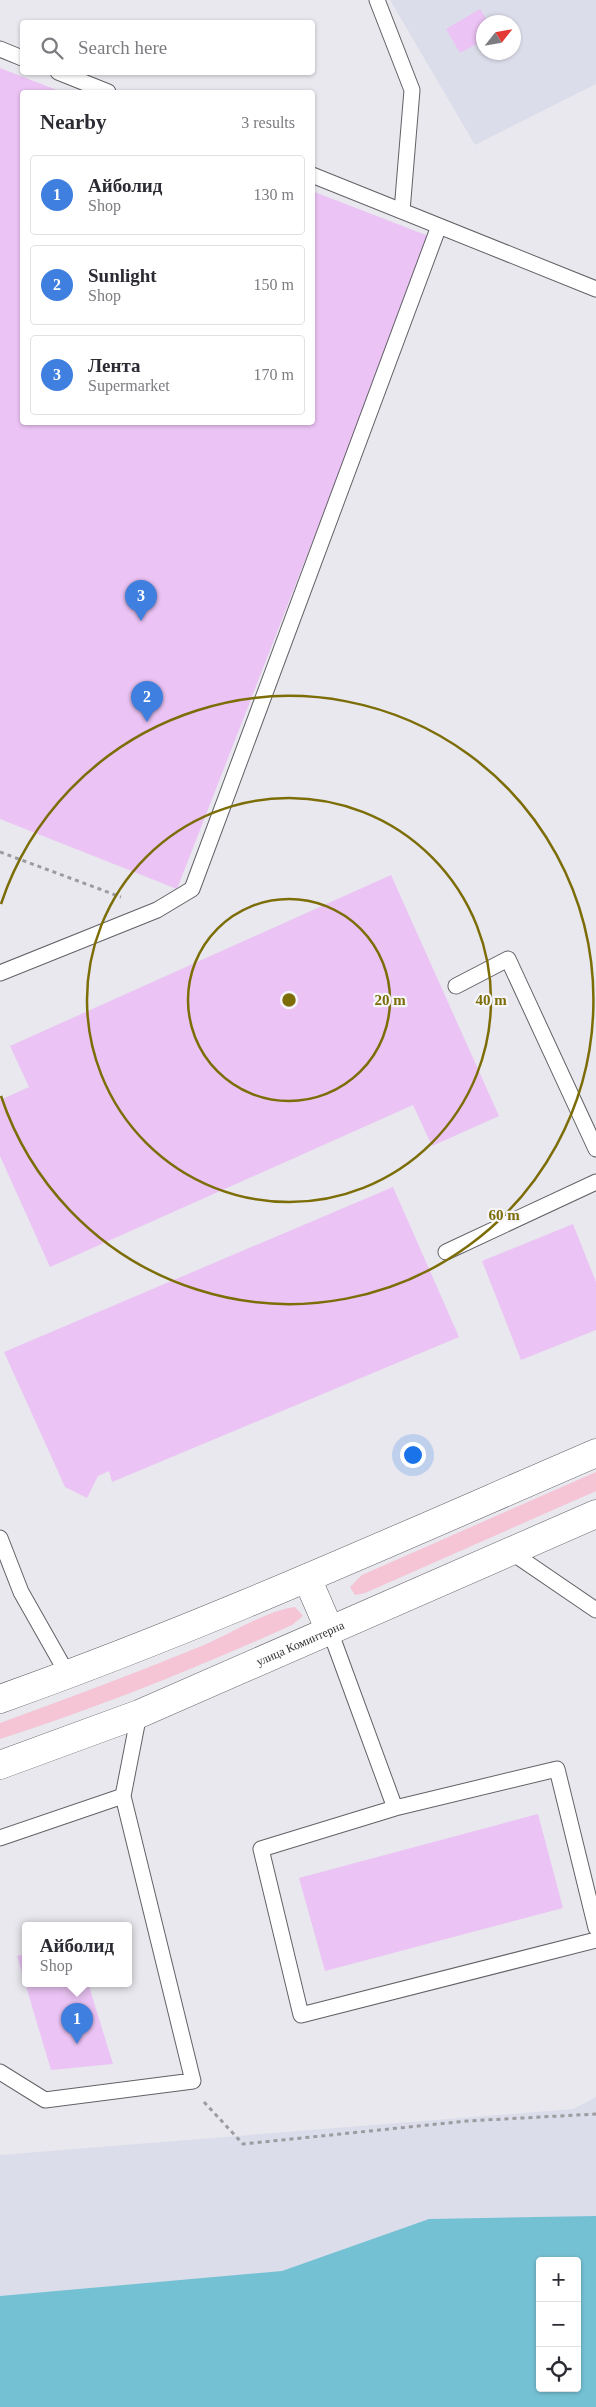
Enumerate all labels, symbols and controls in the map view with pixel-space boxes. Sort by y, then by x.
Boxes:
north arrow [476,15,521,60]
search box [20,20,315,75]
icon: search [38,34,66,62]
text: Search here [78,37,167,58]
text: Nearby [40,110,107,134]
text: 3 results [241,114,295,131]
text: Айболид [88,175,162,196]
text: 1 [53,186,61,203]
text: 130 m [254,186,294,203]
text: Shop [88,197,121,214]
text: Sunlight [88,265,157,286]
text: 2 [53,276,61,293]
text: 150 m [254,276,294,293]
text: Shop [88,287,121,304]
text: Лента [88,355,140,376]
text: 3 [53,366,61,383]
text: 170 m [254,366,294,383]
text: Supermarket [88,377,170,394]
pin: 3 [125,580,157,621]
pin: 2 [131,681,163,722]
centre of rings [280,991,298,1009]
text: 20 m [374,992,406,1008]
text: 40 m [475,992,507,1008]
text: 60 m [488,1207,520,1223]
your location [400,1442,426,1468]
street label: улица Коминтерна [254,1618,347,1669]
popup [22,1922,132,1987]
text: Айболид [40,1935,114,1956]
text: Shop [40,1957,73,1974]
pin: 1 [61,2003,93,2044]
map controls [536,2257,581,2392]
button: + [536,2257,581,2302]
button: − [536,2302,581,2347]
button: locate [536,2347,581,2392]

